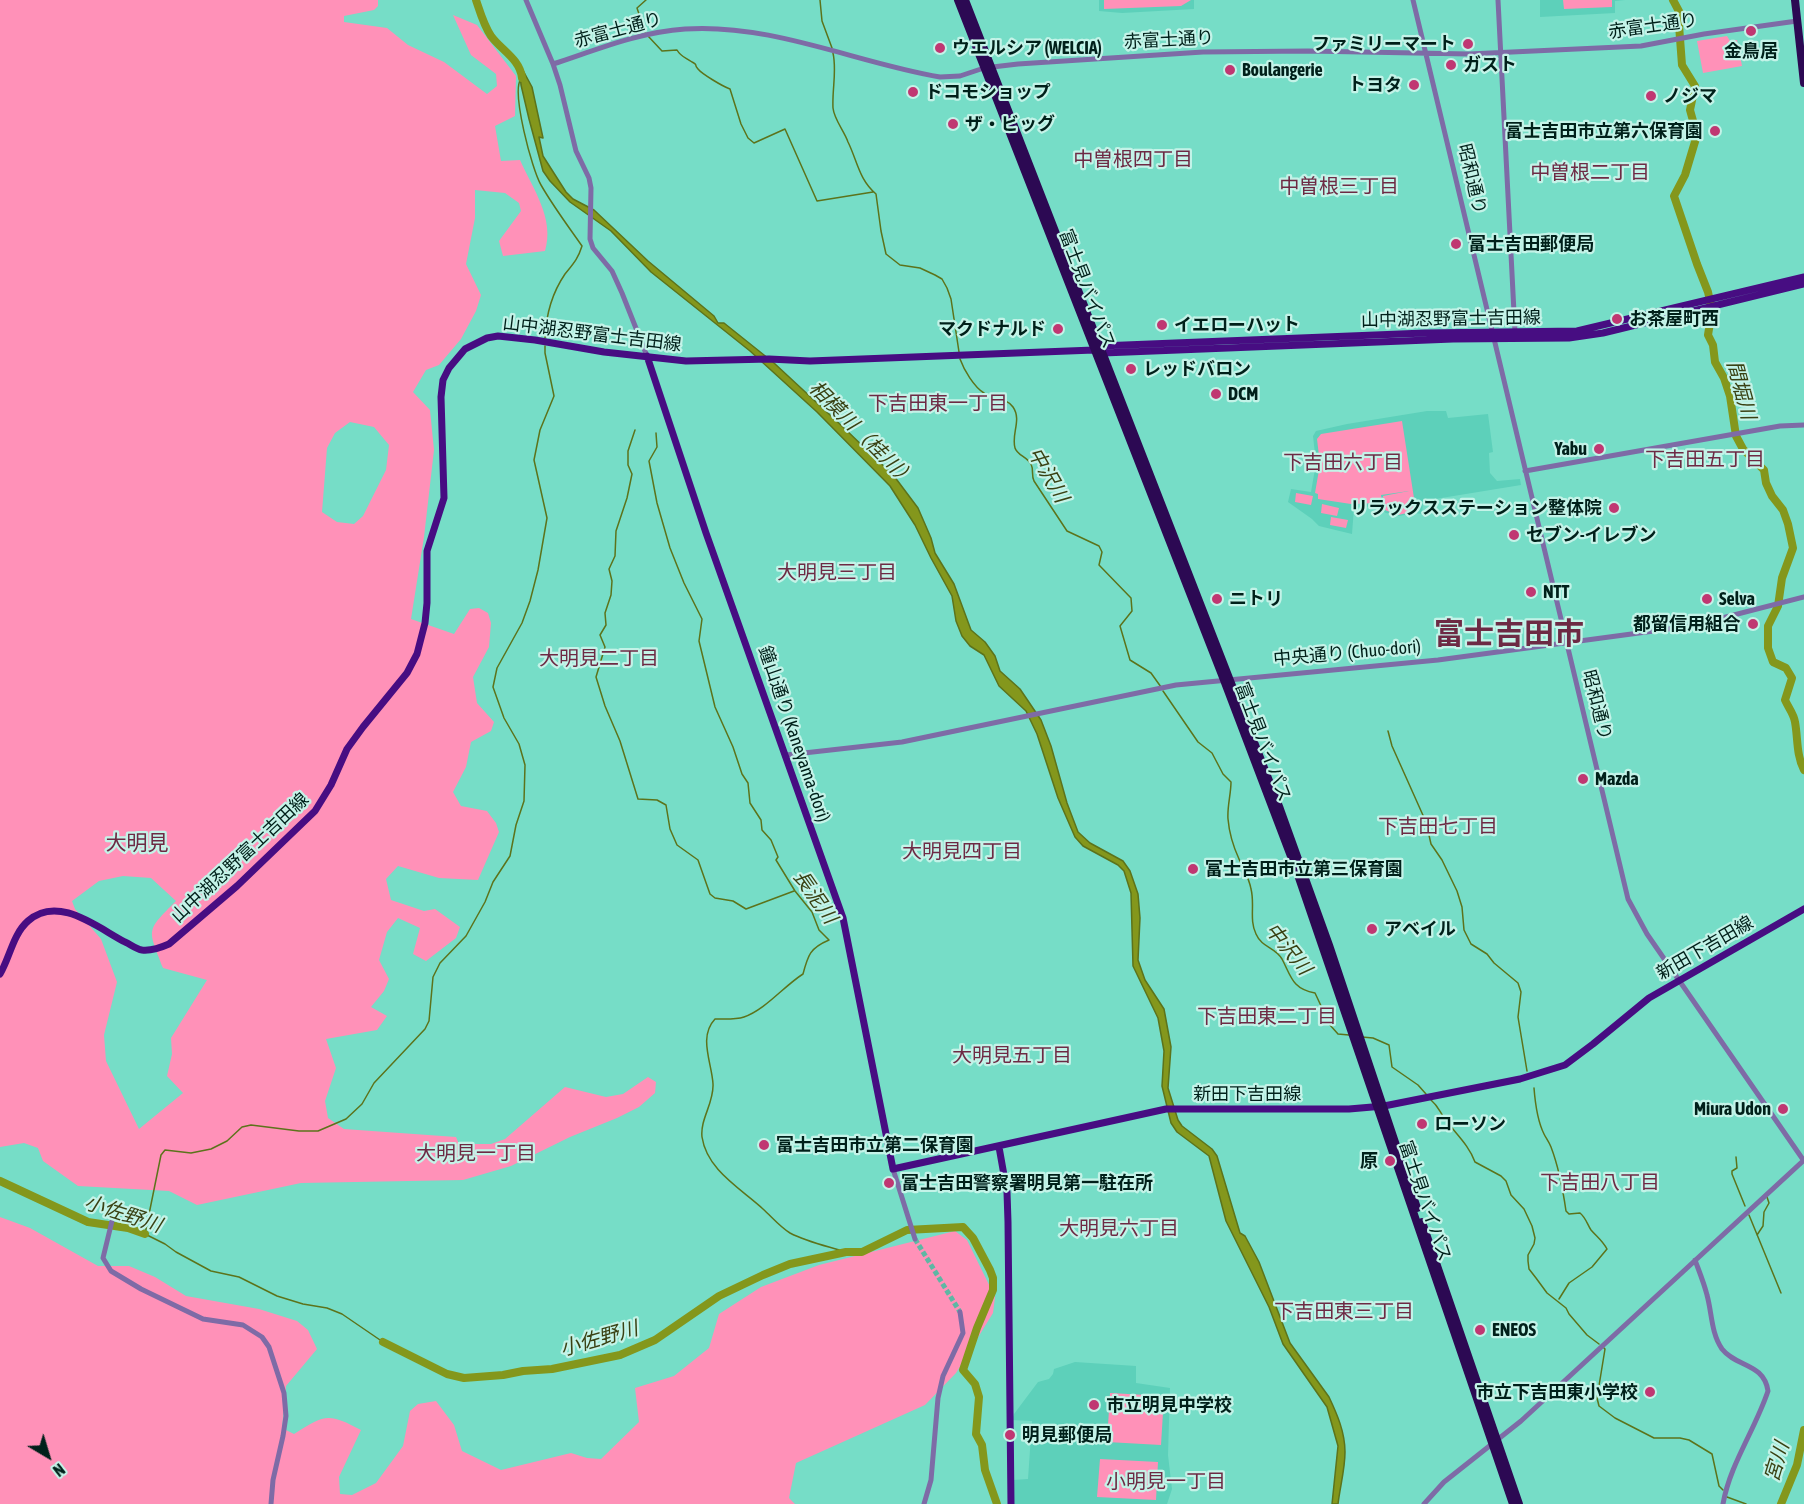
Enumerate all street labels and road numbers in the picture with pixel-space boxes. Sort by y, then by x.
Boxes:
street label: 赤富士通り [572,8,664,52]
street label: 赤富士通り [1607,9,1699,43]
street label: 赤富士通り [1123,27,1215,53]
street label: 昭和通り [1453,141,1491,217]
street label: 富士見バイパス [1054,226,1120,352]
street label: 山中湖忍野富士吉田線 [1361,307,1541,331]
street label: 山中湖忍野富士吉田線 [501,312,683,356]
street label: 中央通り (Chuo-dori) [1272,636,1422,670]
street label: 鐘山通り (Kaneyama-dori) [754,643,834,825]
street label: 昭和通り [1578,667,1616,743]
street label: 富士見バイパス [1230,679,1296,805]
street label: 山中湖忍野富士吉田線 [167,789,313,927]
street label: 新田下吉田線 [1653,912,1757,984]
street label: 新田下吉田線 [1193,1083,1301,1105]
street label: 富士見バイパス [1394,1138,1456,1264]

